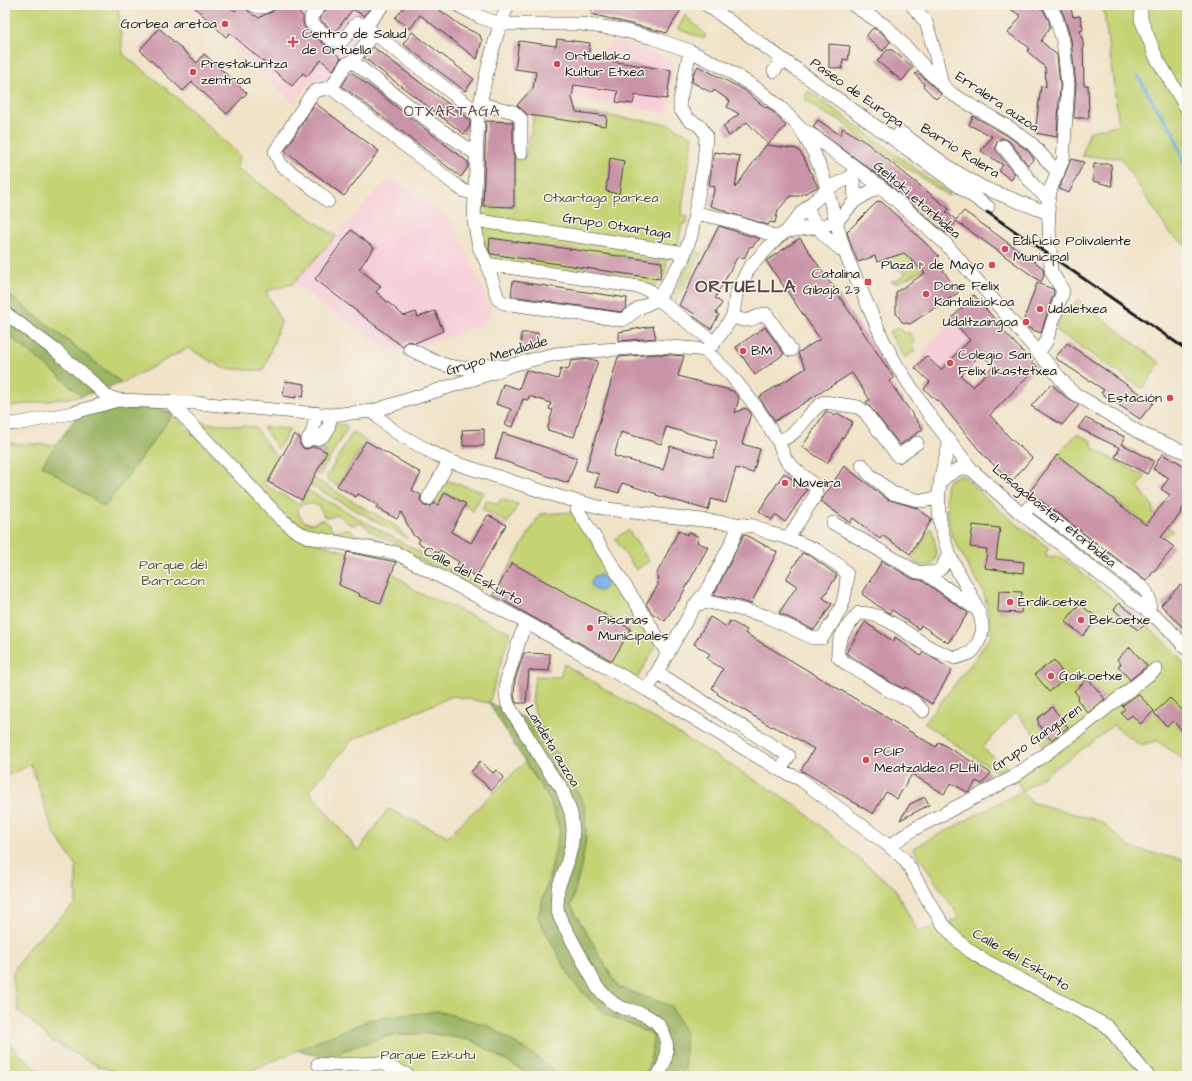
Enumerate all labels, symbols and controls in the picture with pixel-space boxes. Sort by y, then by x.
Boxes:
place label: Gorbea aretoa [120,14,217,34]
marker: Gorbea aretoa [220,19,230,29]
place label: Centro de Salud de Ortuella [302,24,406,60]
marker: Centro de Salud de Ortuella [287,36,299,48]
place label: Ortuellako Kultur Etxea [565,46,644,82]
street label: Paseo de Europa [806,53,908,133]
place label: Prestakuntza zentroa [201,54,287,90]
marker: Ortuellako Kultur Etxea [552,59,562,69]
marker: Prestakuntza zentroa [188,67,198,77]
street label: Erralera auzoa [951,67,1043,137]
district label: OTXARTAGA [404,101,500,122]
street label: Barrio Ralera [917,119,1003,183]
street label: Geltoki etorbidea [869,156,965,244]
park label: Otxartaga parkea [543,188,659,208]
street label: Grupo Otxartaga [561,208,673,244]
place label: Edificio Polivalente Municipal [1013,231,1131,267]
marker: Edificio Polivalente Municipal [1000,244,1010,254]
place label: Plaza 1° de Mayo [881,255,984,275]
marker: Plaza 1° de Mayo [987,260,997,270]
place label: Catalina Gibaja 23 [803,264,860,300]
district label: ORTUELLA [695,274,797,299]
place label: Done Felix Kantaliziokoa [934,276,1014,312]
marker: Catalina Gibaja 23 [863,277,873,287]
marker: Done Felix Kantaliziokoa [921,289,931,299]
place label: Udaletxea [1048,299,1107,319]
marker: Udaletxea [1035,304,1045,314]
place label: Udaltzaingoa [943,312,1018,332]
marker: Udaltzaingoa [1021,317,1031,327]
street label: Grupo Mendialde [444,331,551,381]
place label: BM [751,341,773,361]
place label: Colegio San Felix Ikastetxea [958,345,1057,381]
marker: BM [738,346,748,356]
marker: Colegio San Felix Ikastetxea [945,358,955,368]
place label: Estación [1108,388,1162,408]
marker: Estación [1165,393,1175,403]
street label: Lasagabaster etorbidea [988,460,1120,572]
place label: Naveira [793,473,841,493]
marker: Naveira [780,478,790,488]
street label: Calle del Eskurto [420,541,526,611]
park label: Parque del Barracón [139,555,207,591]
place label: Erdikoetxe [1018,592,1088,612]
marker: Erdikoetxe [1005,597,1015,607]
place label: Piscinas Municipales [598,610,669,646]
place label: Bekoetxe [1089,610,1151,630]
marker: Bekoetxe [1076,615,1086,625]
marker: Piscinas Municipales [585,623,595,633]
place label: Goikoetxe [1059,666,1123,686]
marker: Goikoetxe [1046,671,1056,681]
street label: Grupo Ganguren [988,699,1086,777]
street label: Landeta auzoa [519,701,585,791]
place label: PCIP Meatzaldea PLHI [874,742,979,778]
marker: PCIP Meatzaldea PLHI [861,755,871,765]
street label: Calle del Eskurto [969,924,1073,996]
park label: Parque Ezkutu [381,1045,475,1065]

